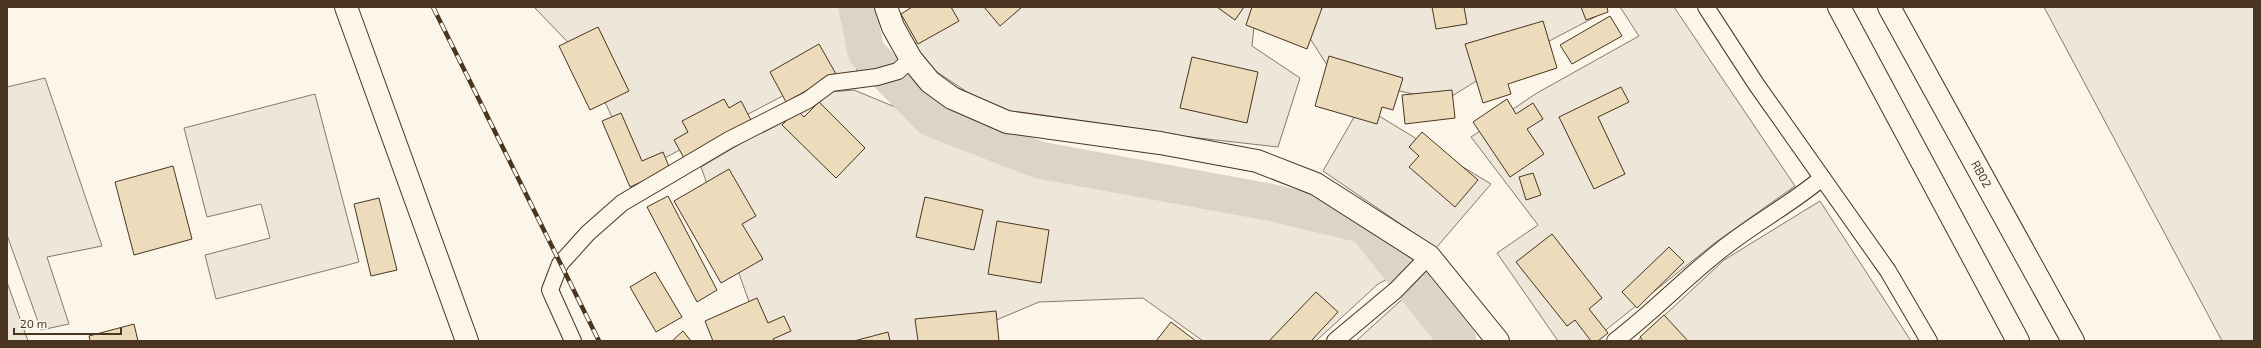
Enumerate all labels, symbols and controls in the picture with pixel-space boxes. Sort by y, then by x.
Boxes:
street label: RB02 [1969,158,1995,190]
scale bar [14,310,121,336]
text: 20 m [20,316,47,330]

